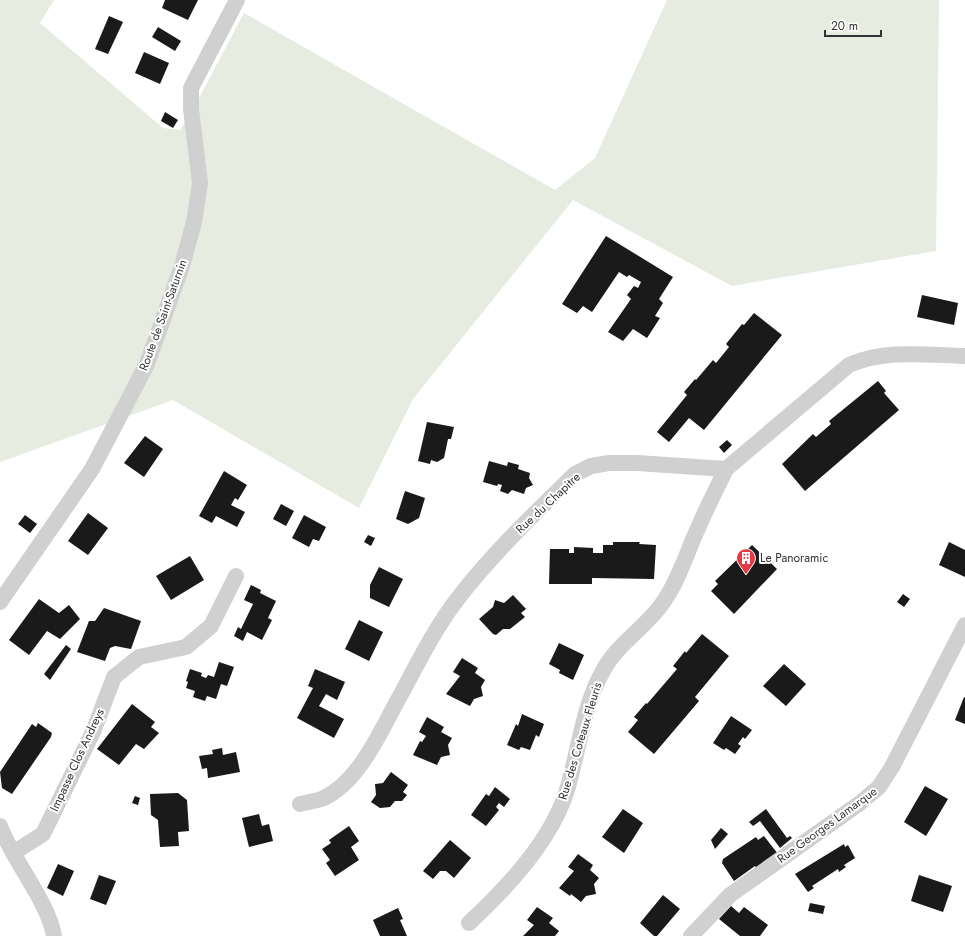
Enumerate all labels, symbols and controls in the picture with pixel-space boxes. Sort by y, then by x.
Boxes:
scale bar [825,12,881,38]
text: 20 m [831,17,858,35]
street label: Route de Saint-Saturnin [134,257,192,373]
street label: Rue du Chapitre [512,468,584,538]
building icon: Le Panoramic [735,547,757,575]
place label: Le Panoramic [760,549,828,567]
street label: Rue des Coteaux Fleuris [554,680,607,802]
street label: Impasse Clos Andreys [45,706,109,814]
street label: Rue Georges Lamarque [773,783,881,867]

